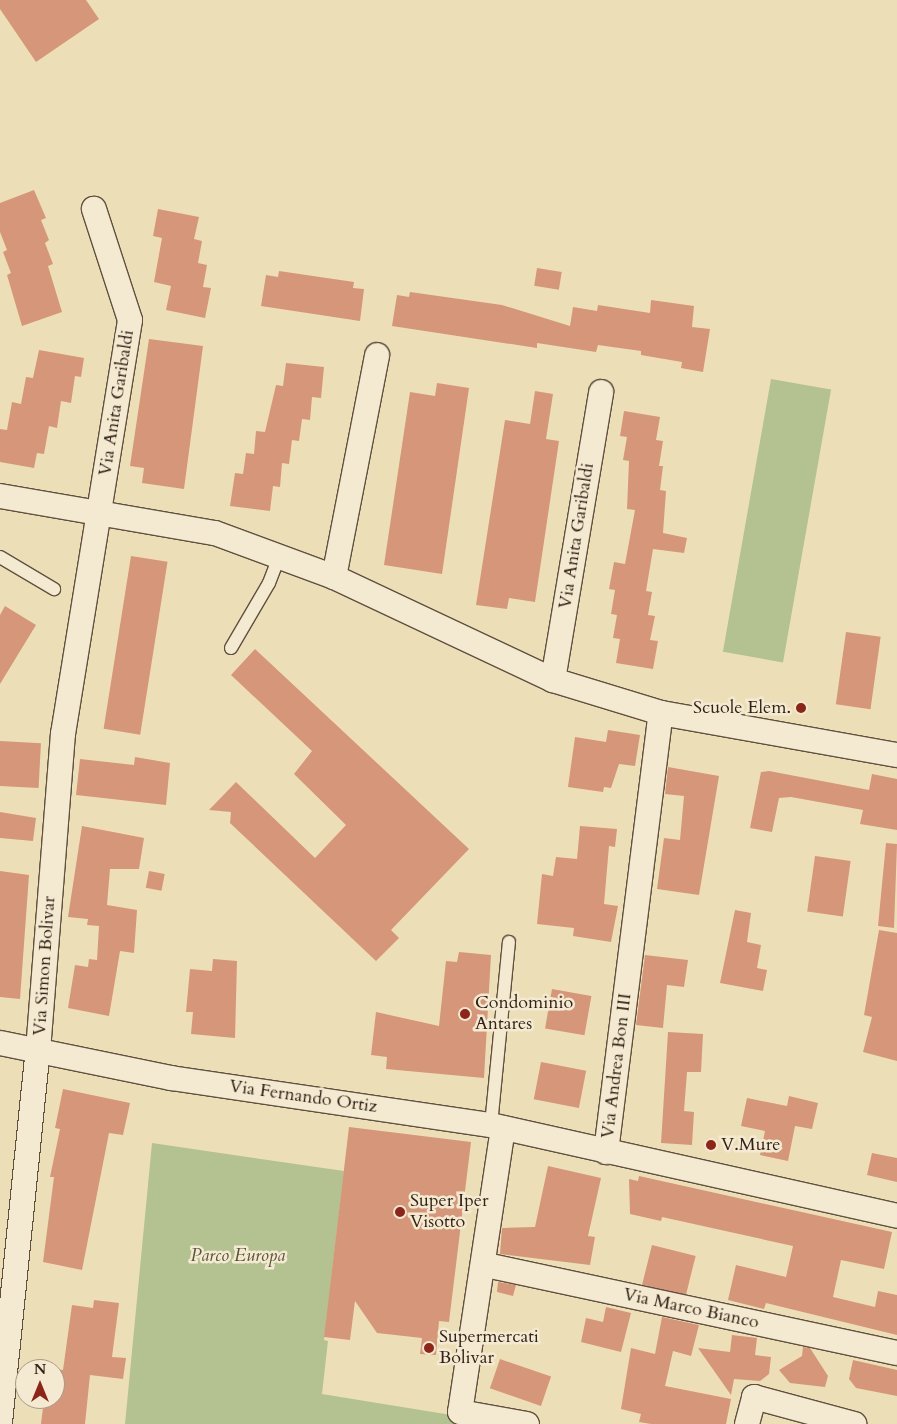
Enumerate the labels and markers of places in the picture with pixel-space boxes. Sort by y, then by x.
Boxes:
place label: Scuole Elem. [693,697,791,719]
marker: Scuole Elem. [795,702,807,714]
place label: Condominio Antares [475,993,573,1036]
marker: Condominio Antares [459,1008,471,1020]
place label: V.Mure [721,1134,780,1156]
marker: V.Mure [705,1139,717,1151]
place label: Super Iper Visotto [410,1191,489,1234]
marker: Super Iper Visotto [394,1206,406,1218]
place label: Supermercati Bolivar [439,1327,539,1370]
marker: Supermercati Bolivar [423,1342,435,1354]

